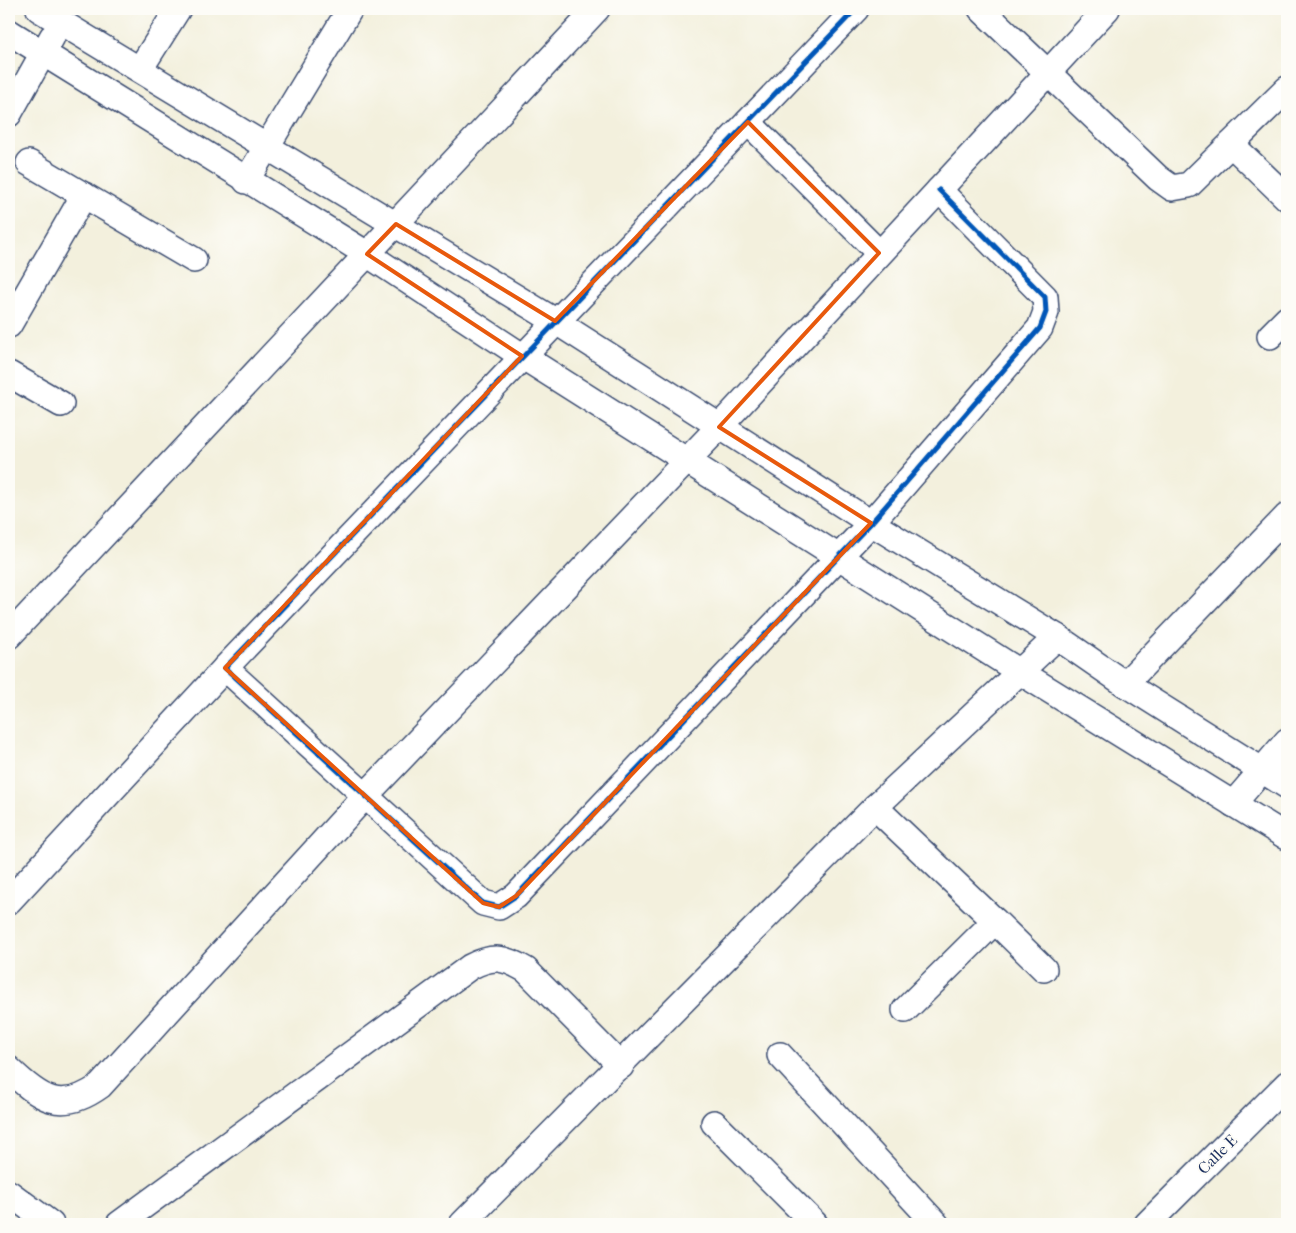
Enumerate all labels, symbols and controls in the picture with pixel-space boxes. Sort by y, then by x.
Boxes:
street label: Calle E [1194,1130,1241,1178]

